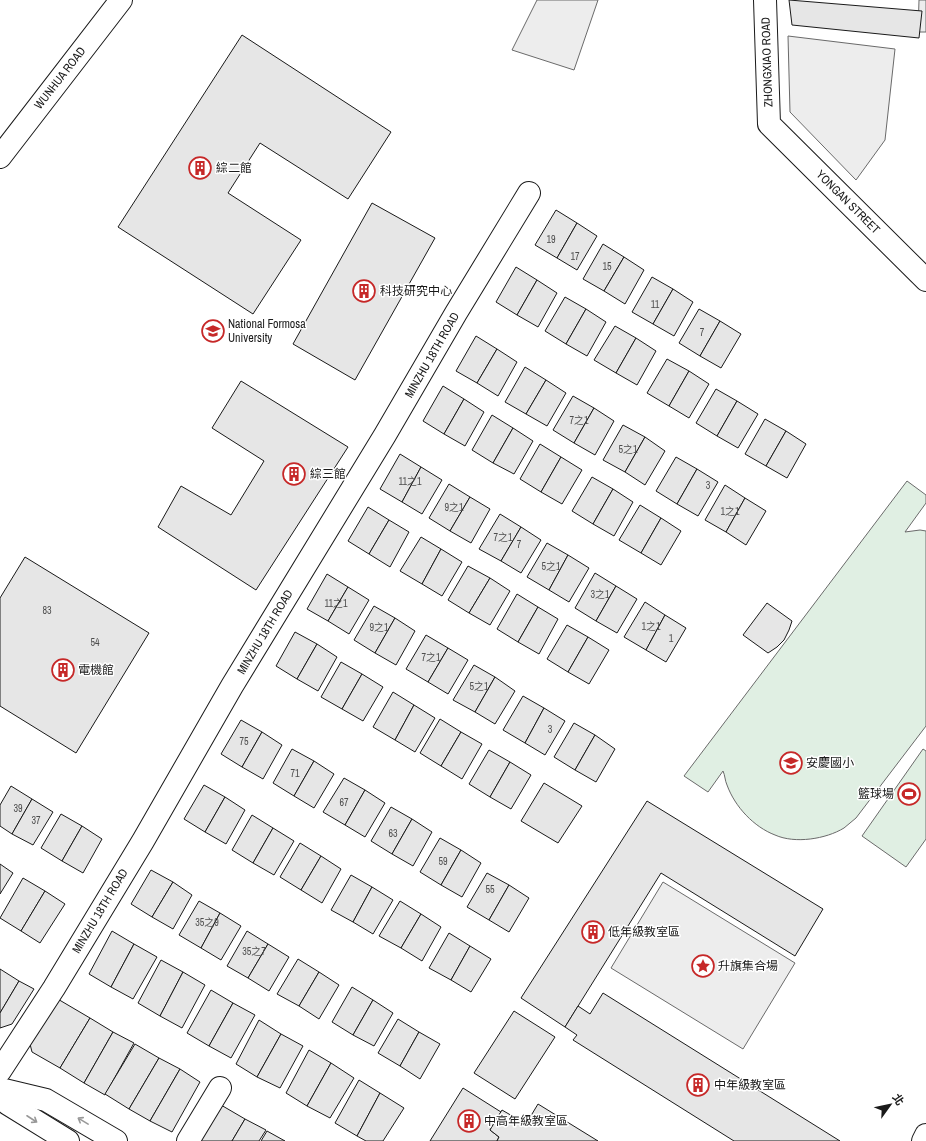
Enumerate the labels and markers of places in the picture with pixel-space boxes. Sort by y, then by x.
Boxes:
building icon: 綜二館 [187,155,213,181]
place label: 綜二館 [216,160,252,176]
building icon: 科技研究中心 [351,278,377,304]
place label: 科技研究中心 [380,283,452,299]
place label: National Formosa University [228,316,306,346]
school or university icon: National Formosa University [200,318,226,344]
building icon: 綜三館 [281,461,307,487]
place label: 綜三館 [310,466,346,482]
building icon: 電機館 [50,657,76,683]
place label: 電機館 [78,662,114,678]
school or university icon: 安慶國小 [778,750,804,776]
place label: 安慶國小 [806,755,854,771]
sports icon: 籃球場 [896,781,922,807]
place label: 籃球場 [858,786,894,802]
building icon: 低年級教室區 [580,919,606,945]
place label: 低年級教室區 [608,924,680,940]
place icon: 升旗集合場 [690,953,716,979]
place label: 升旗集合場 [718,958,778,974]
building icon: 中年級教室區 [685,1072,711,1098]
place label: 中年級教室區 [714,1077,786,1093]
building icon: 中高年級教室區 [456,1108,482,1134]
place label: 中高年級教室區 [484,1113,568,1129]

